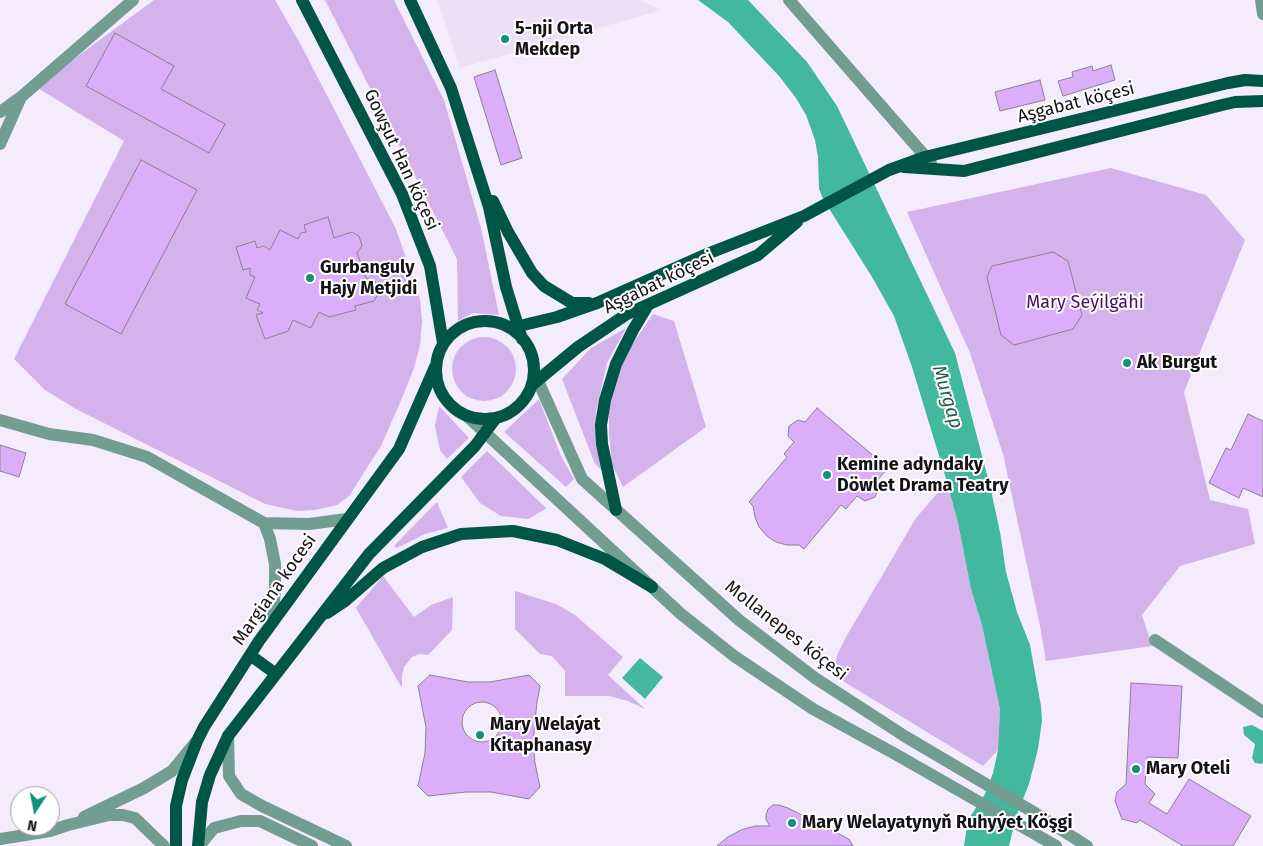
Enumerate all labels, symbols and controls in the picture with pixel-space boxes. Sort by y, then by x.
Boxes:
place label: 5-nji Orta Mekdep [515,18,593,60]
marker: 5-nji Orta Mekdep [499,33,511,45]
street label: Aşgabat köçesi [1015,78,1137,128]
street label: Gowşut Han köçesi [359,86,443,234]
street label: Aşgabat köçesi [600,247,718,319]
place label: Gurbanguly Hajy Metjidi [320,257,417,300]
marker: Gurbanguly Hajy Metjidi [304,272,316,284]
park label: Mary Seýilgähi [1026,292,1144,314]
place label: Ak Burgut [1137,352,1217,374]
marker: Ak Burgut [1121,357,1133,369]
water label: Murgap [927,363,967,431]
place label: Kemine adyndaky Döwlet Drama Teatry [837,454,1008,496]
marker: Kemine adyndaky Döwlet Drama Teatry [821,469,833,481]
street label: Margiana kocesi [229,530,321,650]
street label: Mollanepes köçesi [720,576,852,686]
place label: Mary Welaýat Kitaphanasy [490,714,600,756]
marker: Mary Welaýat Kitaphanasy [474,729,486,741]
place label: Mary Oteli [1146,758,1230,780]
marker: Mary Oteli [1130,763,1142,775]
north arrow [10,786,60,836]
place label: Mary Welayatynyň Ruhyýet Köşgi [802,812,1073,834]
text: N [26,816,38,834]
marker: Mary Welayatynyň Ruhyýet Köşgi [786,817,798,829]

